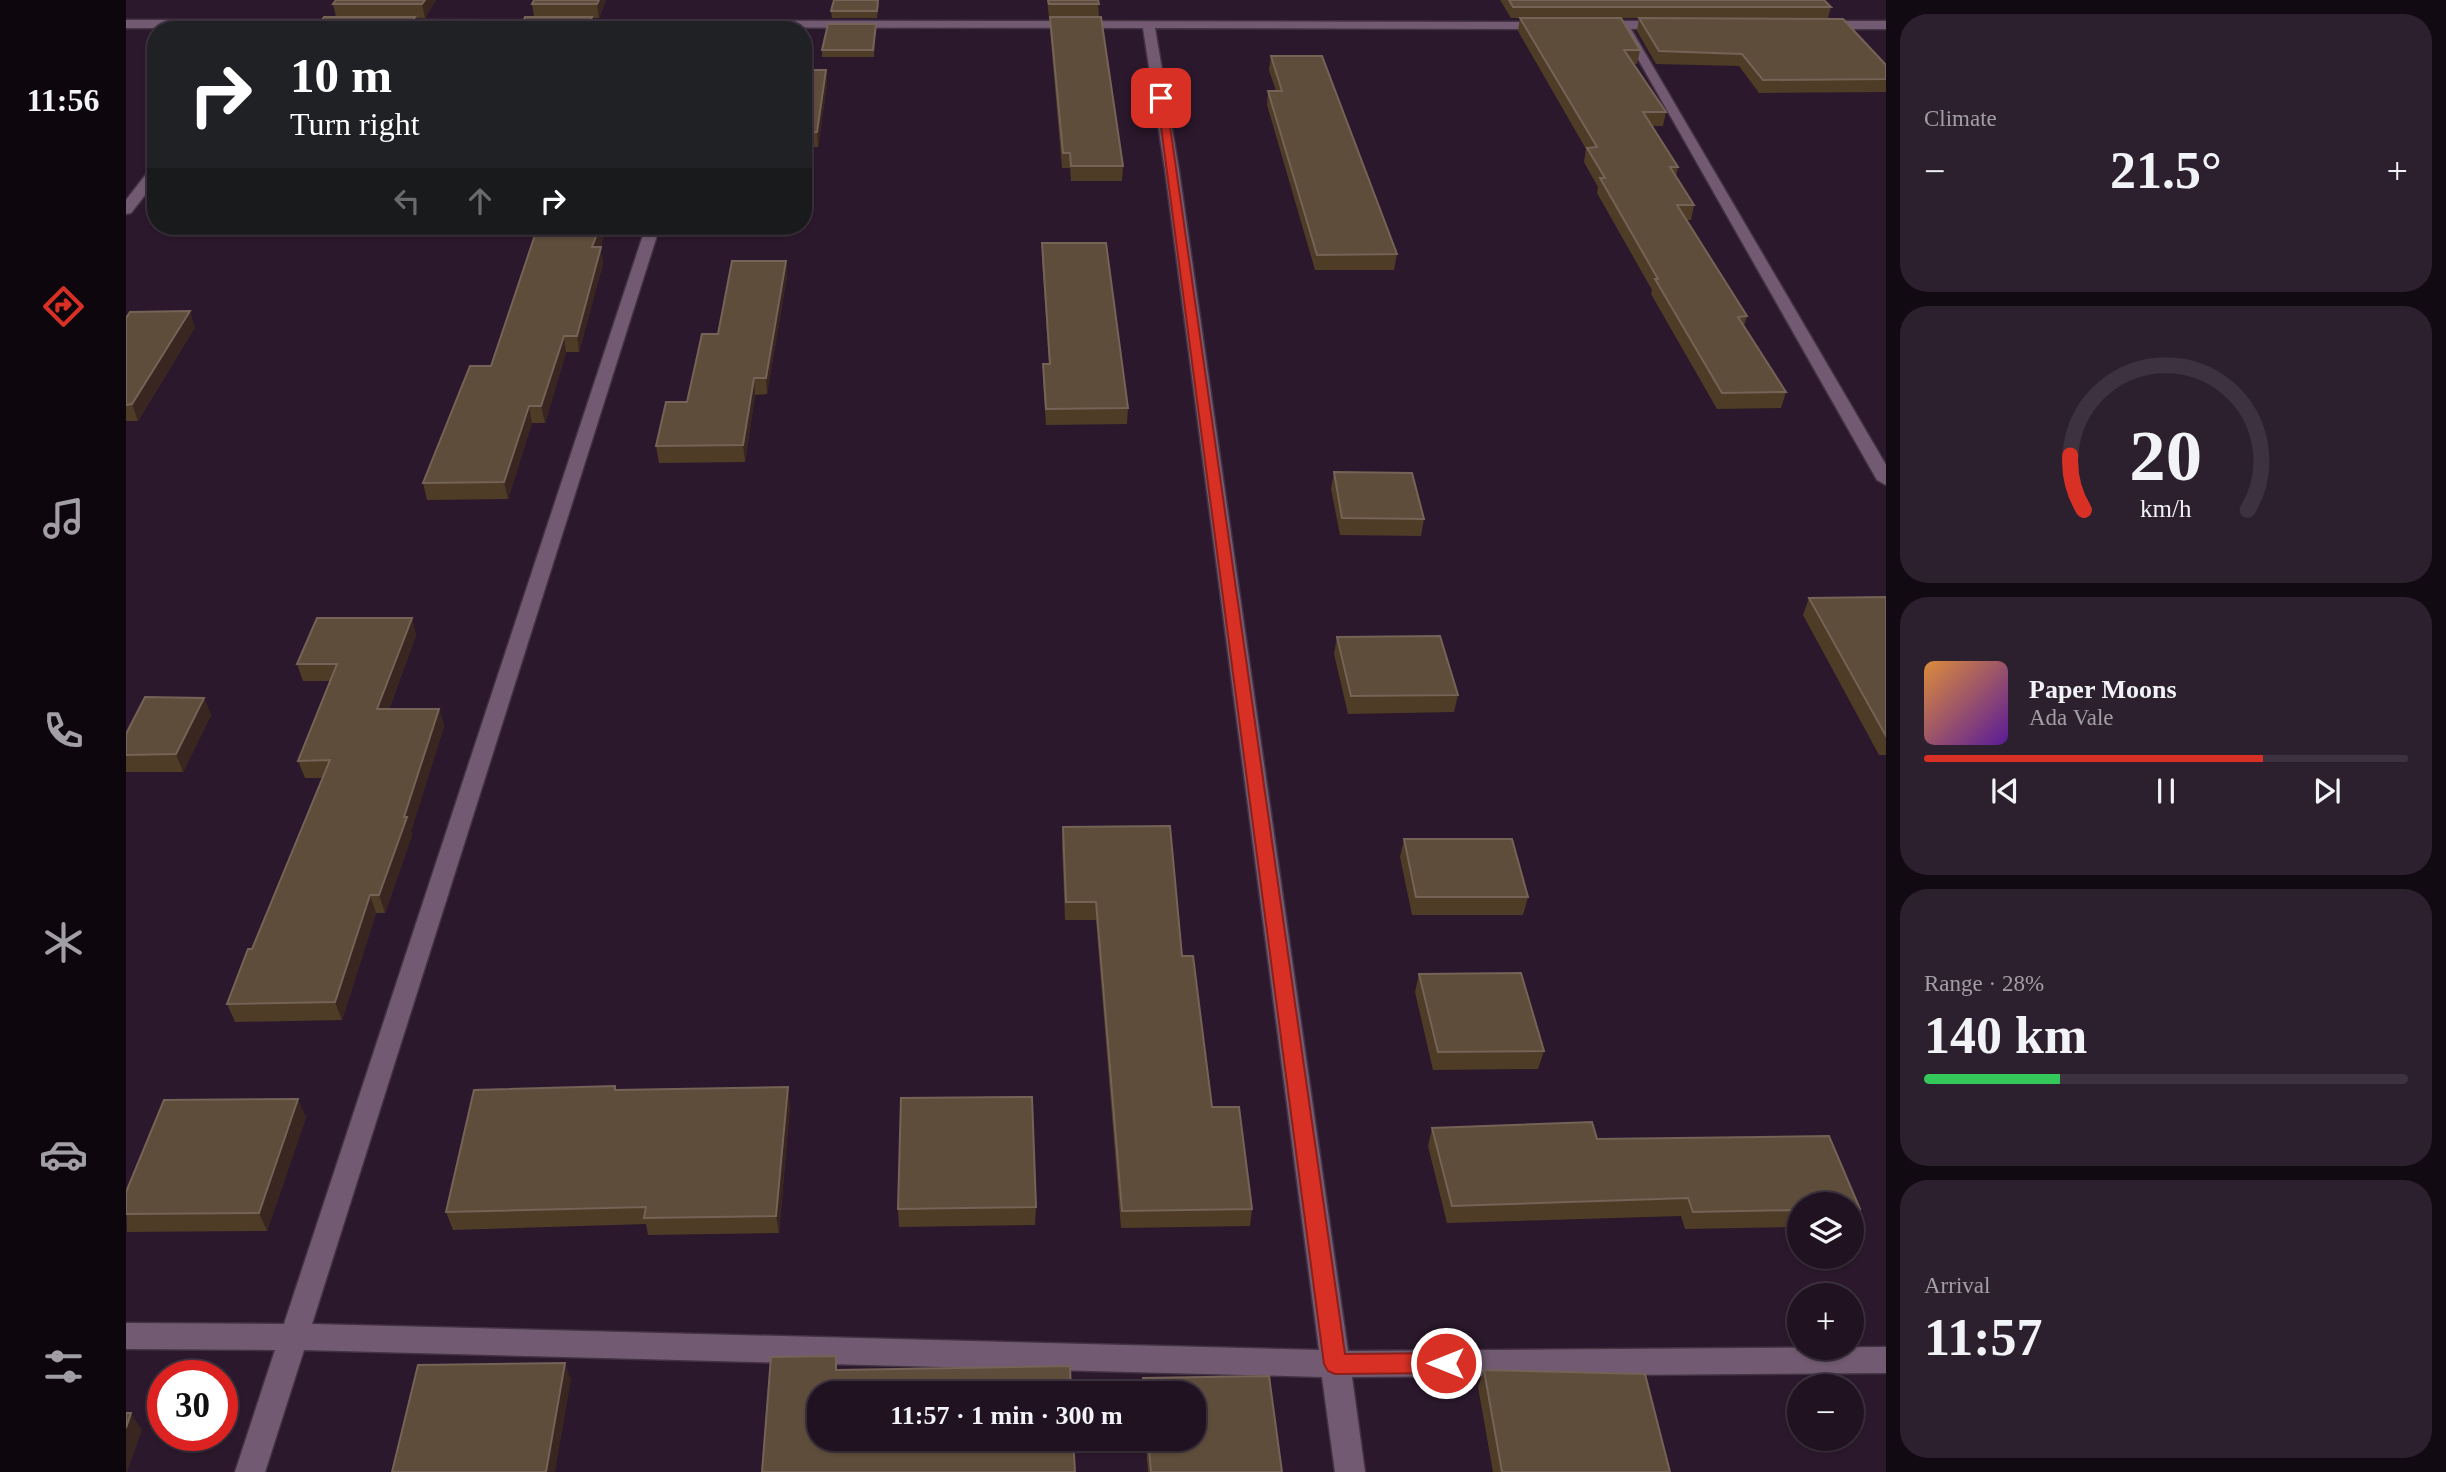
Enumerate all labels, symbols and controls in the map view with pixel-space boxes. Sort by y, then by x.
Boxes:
text: 10 m [290,48,392,103]
icon: right [175,49,266,140]
pin [1131,68,1191,128]
icon: arrive [1142,79,1180,117]
text: 11:56 [27,82,99,118]
text: Turn right [290,106,420,142]
text: Climate [1924,106,1997,131]
text: 21.5° [2110,142,2222,199]
text: − [1924,150,1945,192]
text: + [2387,150,2408,192]
icon: left [388,182,426,220]
icon: ahead [461,182,499,220]
icon: right [534,182,572,220]
icon: directions [39,282,88,331]
text: 20 [2130,416,2202,497]
icon: music [39,494,88,543]
text: km/h [2140,495,2192,522]
text: Paper Moons [2029,675,2177,704]
text: Ada Vale [2029,705,2114,730]
icon: phone [39,706,88,755]
icon: previous [1986,772,2024,810]
icon: pause [2147,772,2185,810]
icon: next [2308,772,2346,810]
icon: climate [39,918,88,967]
text: Range · 28% [1924,971,2044,996]
text: 140 km [1924,1007,2087,1064]
icon: car [39,1130,88,1179]
map controls [1787,1192,1864,1451]
button: layers [1787,1192,1864,1269]
text: Arrival [1924,1273,1990,1298]
button: + [1787,1283,1864,1360]
text: 11:57 [1924,1309,2042,1366]
position arrow [1409,1326,1483,1400]
icon: filters [39,1342,88,1391]
speed limit sign: 30 [147,1360,238,1451]
button: − [1787,1374,1864,1451]
text: 11:57 · 1 min · 300 m [890,1401,1123,1430]

